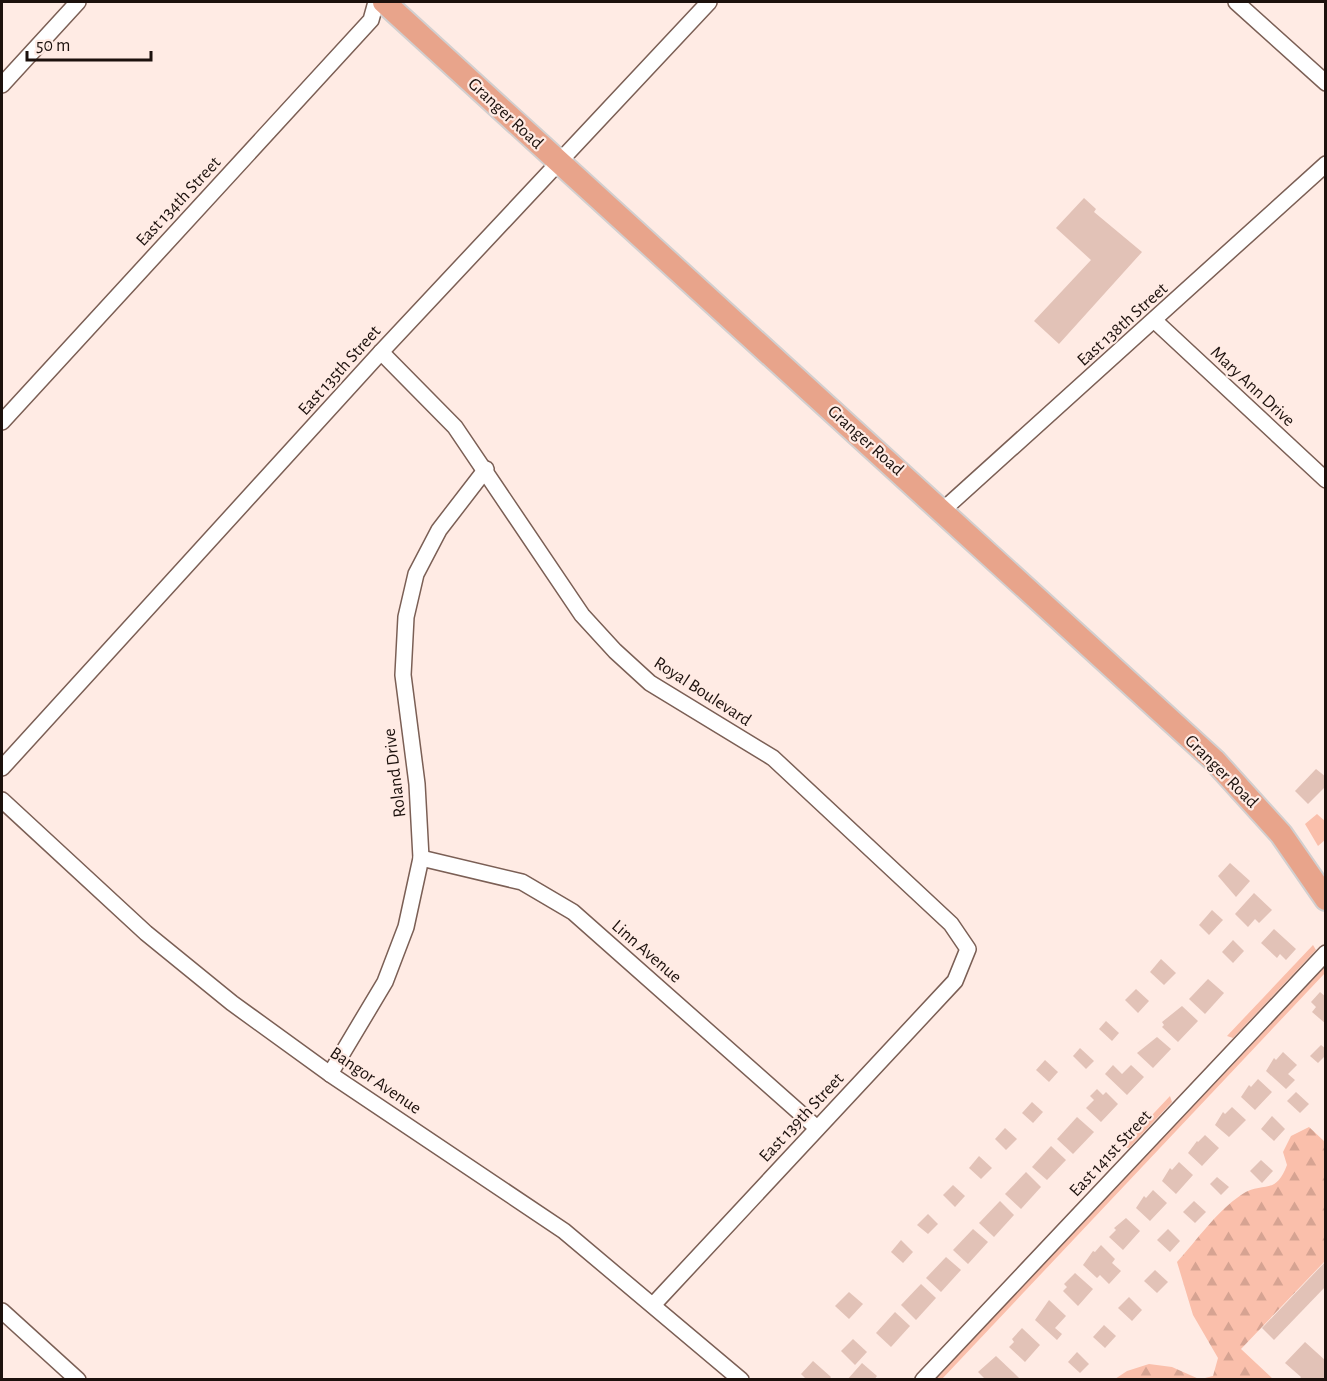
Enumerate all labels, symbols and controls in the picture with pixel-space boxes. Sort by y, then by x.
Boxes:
scale bar [27,24,152,62]
text: 50 m [36,37,70,55]
street label: Granger Road [464,75,546,153]
street label: East 134th Street [133,153,225,250]
street label: East 138th Street [1074,280,1171,370]
street label: East 135th Street [295,322,385,419]
street label: Mary Ann Drive [1207,343,1298,430]
street label: Granger Road [824,402,907,479]
street label: Royal Boulevard [651,654,754,730]
street label: Roland Drive [381,727,409,819]
street label: Granger Road [1181,732,1261,812]
street label: Linn Avenue [608,917,685,987]
street label: Bangor Avenue [327,1044,424,1118]
street label: East 139th Street [756,1069,848,1166]
street label: East 141st Street [1066,1107,1155,1200]

